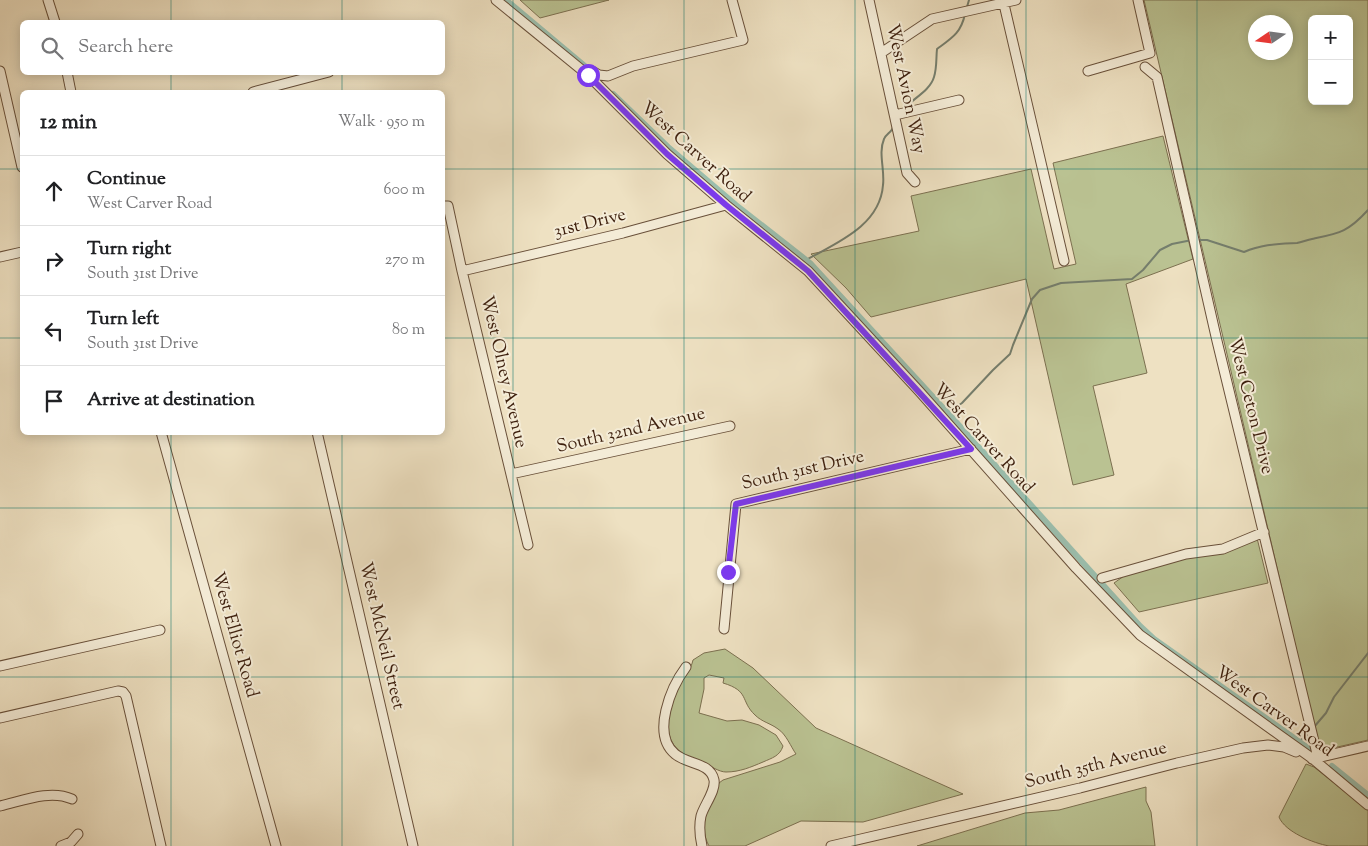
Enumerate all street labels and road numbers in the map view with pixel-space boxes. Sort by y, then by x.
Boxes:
street label: West Avion Way [879,22,931,156]
street label: West Carver Road [634,96,756,210]
street label: 31st Drive [551,202,629,246]
street label: West Olney Avenue [473,293,533,451]
street label: West Ceton Drive [1220,335,1280,477]
street label: West Carver Road [926,378,1040,500]
street label: South 32nd Avenue [554,401,708,461]
street label: South 31st Drive [739,444,867,498]
street label: West McNeil Street [351,560,411,712]
street label: West Elliot Road [204,569,264,701]
street label: West Carver Road [1209,660,1339,764]
street label: South 35th Avenue [1022,736,1170,796]

